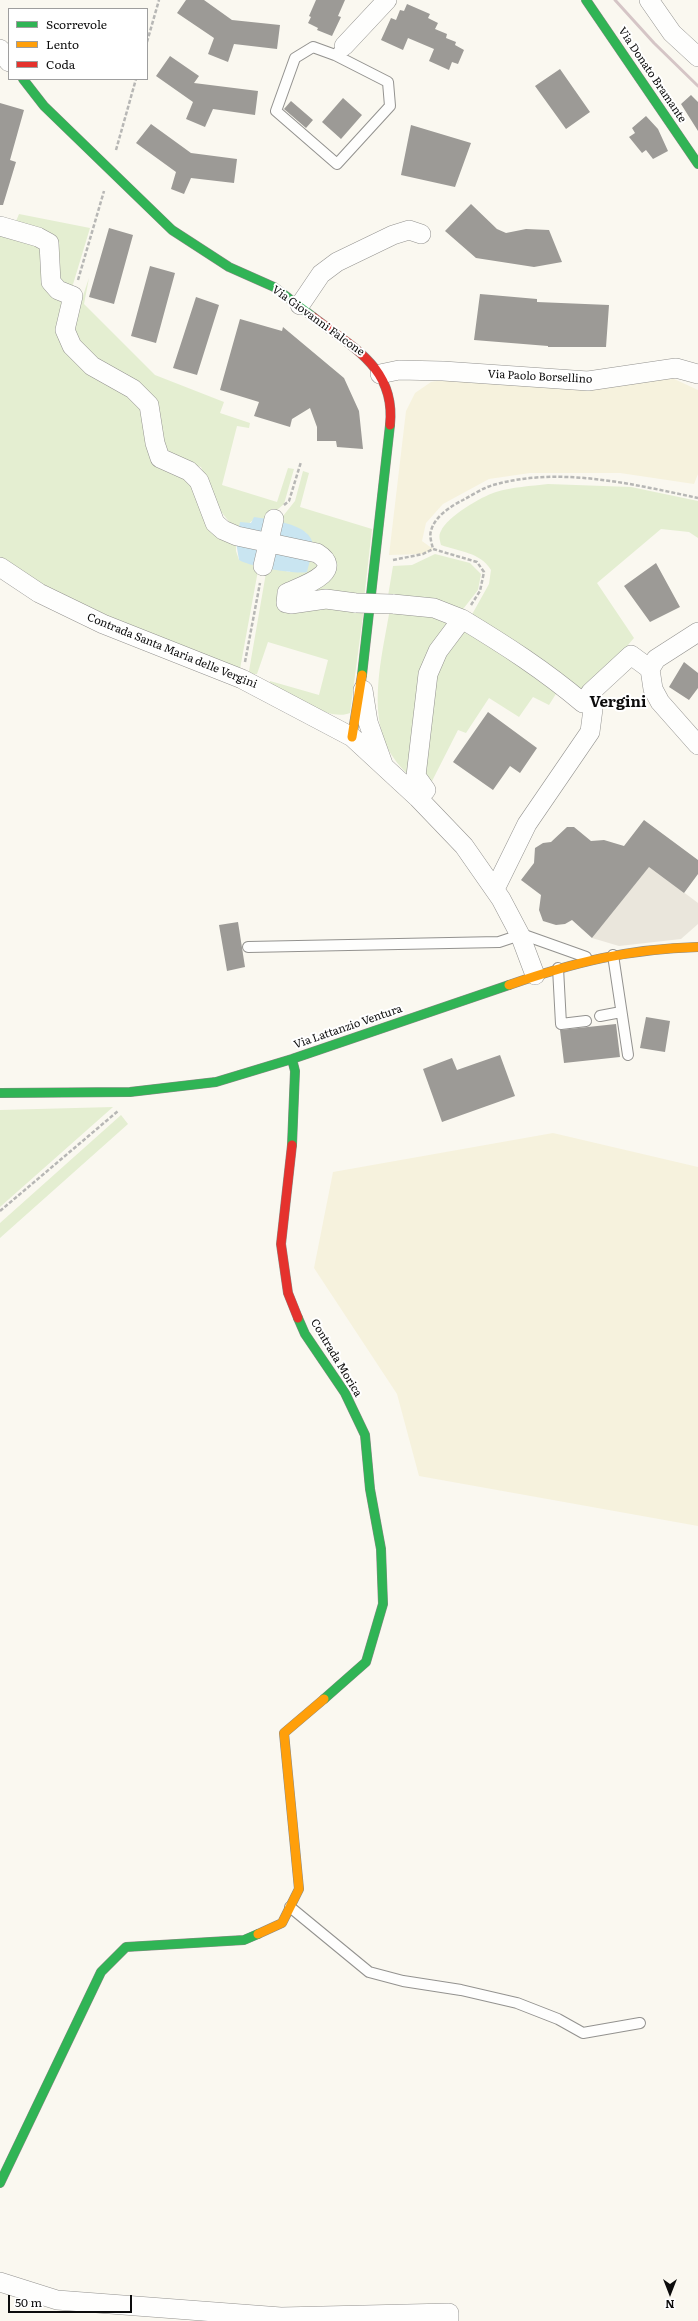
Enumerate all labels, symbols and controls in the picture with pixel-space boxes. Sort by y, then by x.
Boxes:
legend [8,8,148,80]
text: Scorrevole [46,15,107,33]
street label: Via Donato Bramante [615,25,689,125]
text: Lento [46,35,79,53]
text: Coda [46,55,75,73]
street label: Via Giovanni Falcone [269,283,367,359]
street label: Via Paolo Borsellino [487,368,593,386]
street label: Contrada Santa Maria delle Vergini [85,611,259,691]
district label: Vergini [590,694,646,712]
street label: Via Lattanzio Ventura [292,1002,404,1052]
street label: Contrada Morica [308,1317,364,1399]
north arrow [650,2273,690,2313]
scale bar [10,2287,134,2313]
text: 50 m [15,2293,42,2311]
text: N [665,2297,675,2313]

